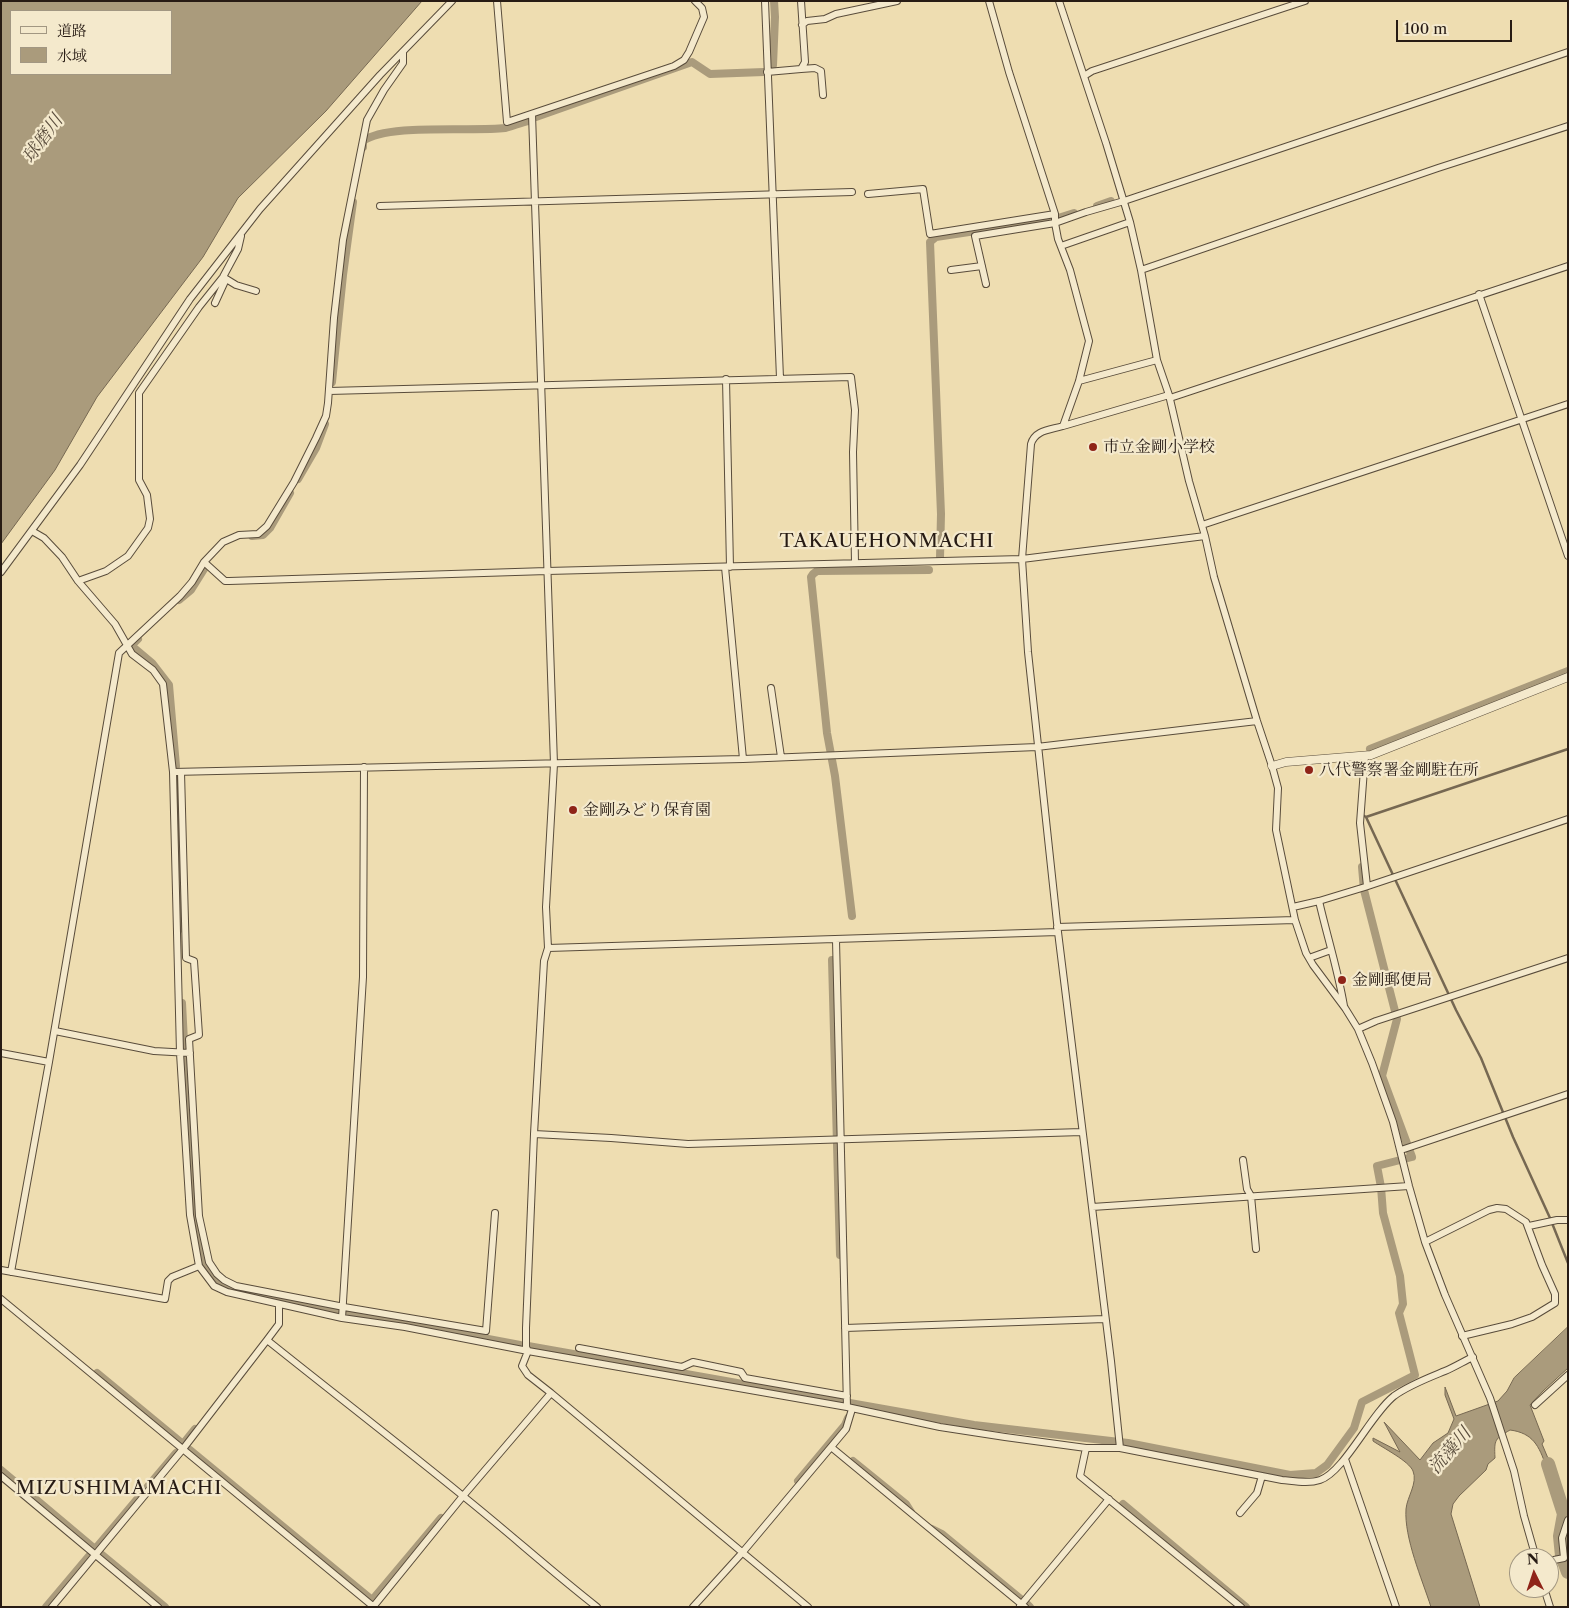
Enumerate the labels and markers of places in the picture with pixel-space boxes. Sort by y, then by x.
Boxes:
place label: 市立金剛小学校 [1103,437,1215,457]
marker: 市立金剛小学校 [1087,441,1099,453]
place label: 八代警察署金剛駐在所 [1319,760,1479,780]
marker: 八代警察署金剛駐在所 [1303,764,1315,776]
place label: 金剛みどり保育園 [583,800,711,820]
marker: 金剛みどり保育園 [567,804,579,816]
place label: 金剛郵便局 [1352,970,1432,990]
marker: 金剛郵便局 [1336,974,1348,986]

